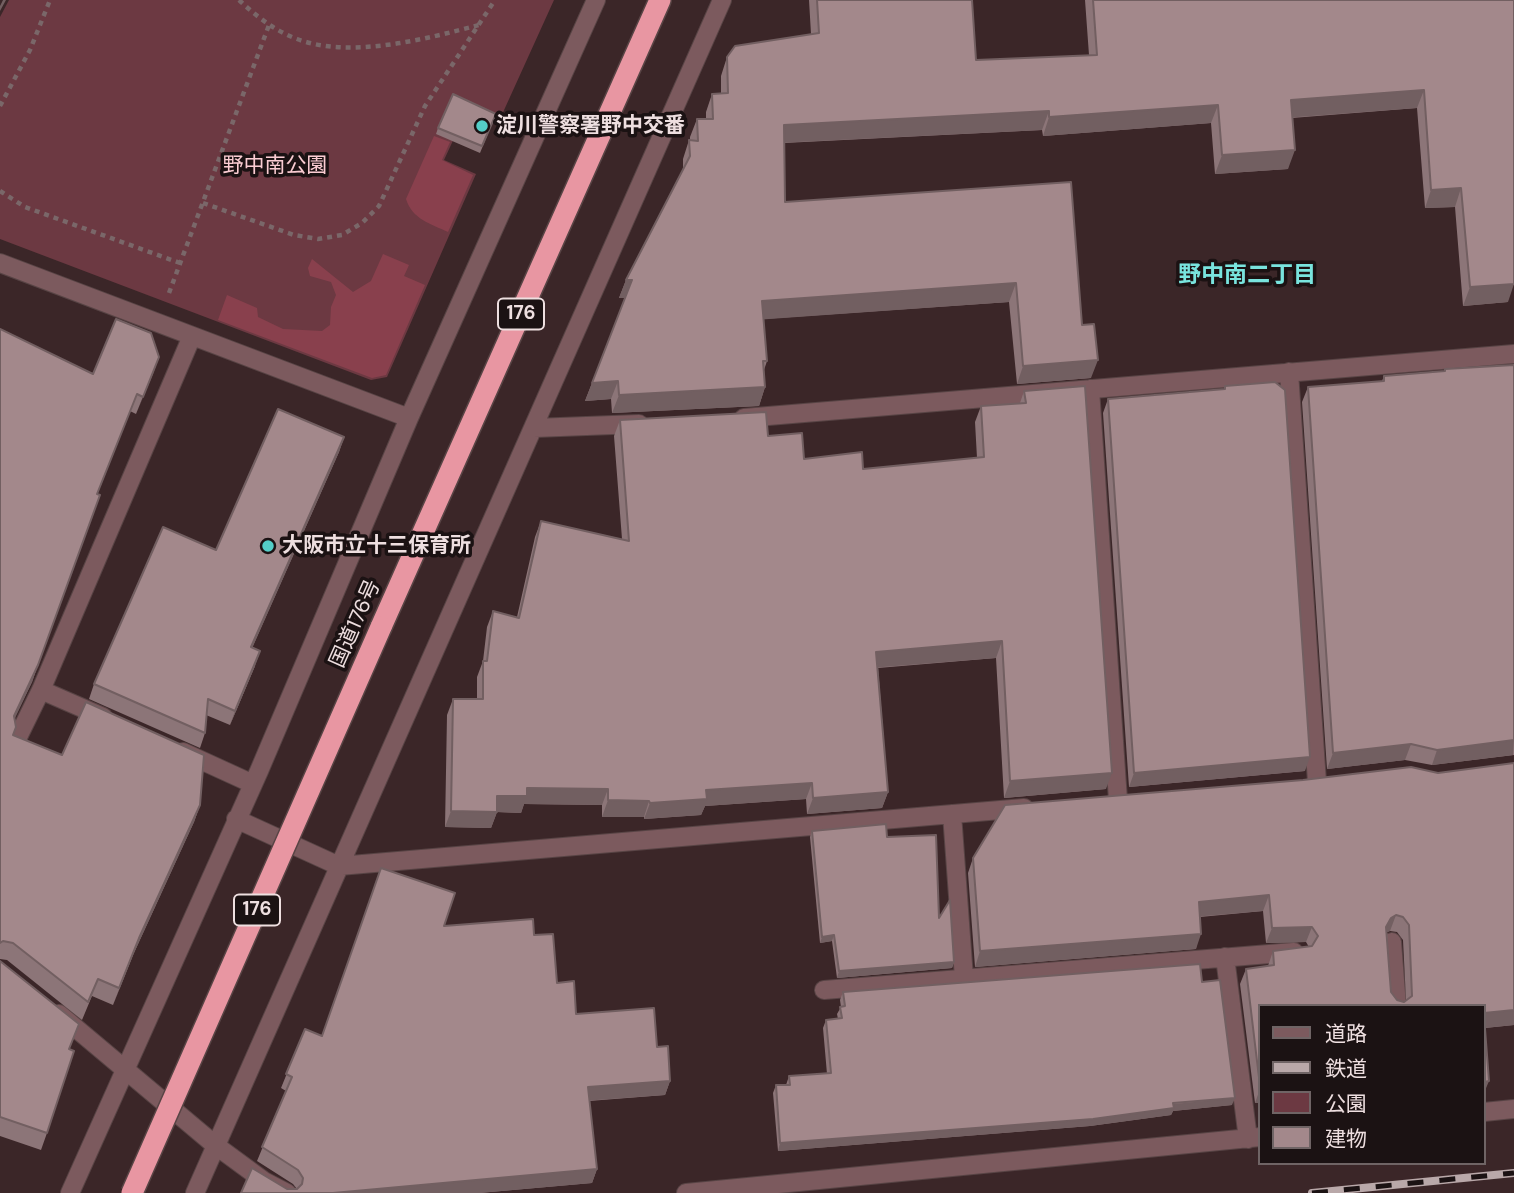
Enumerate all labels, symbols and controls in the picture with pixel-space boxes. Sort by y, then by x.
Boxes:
place label: 淀川警察署野中交番 [496,113,685,139]
marker: 淀川警察署野中交番 [474,118,490,134]
park label: 野中南公園 [223,153,327,179]
district label: 野中南二丁目 [1178,262,1316,290]
road number: 176 [498,298,544,330]
place label: 大阪市立十三保育所 [282,533,471,559]
marker: 大阪市立十三保育所 [260,538,276,554]
street label: 国道176号 [325,576,387,672]
road number: 176 [234,894,280,926]
legend [1258,1004,1486,1165]
text: 道路 [1325,1020,1367,1048]
text: 鉄道 [1325,1055,1367,1083]
text: 公園 [1325,1090,1367,1118]
text: 建物 [1325,1125,1367,1153]

